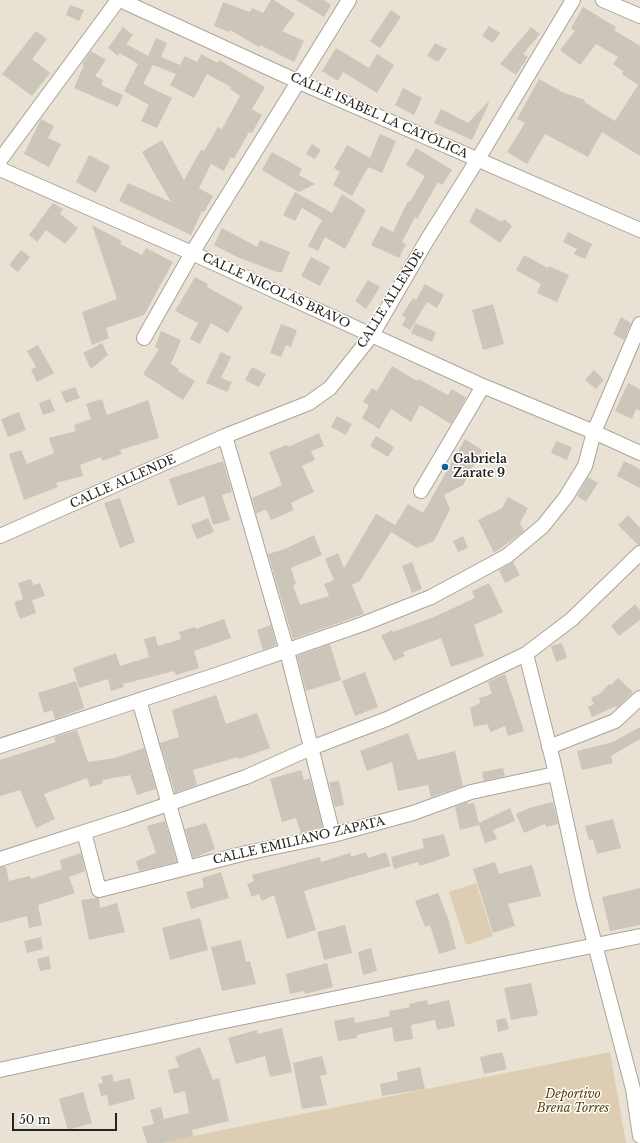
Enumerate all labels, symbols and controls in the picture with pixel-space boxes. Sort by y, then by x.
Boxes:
street label: CALLE ISABEL LA CATÓLICA [288,70,470,162]
street label: CALLE ALLENDE [355,247,427,351]
street label: CALLE NICOLÁS BRAVO [200,250,352,332]
street label: CALLE ALLENDE [68,452,178,512]
place label: Gabriela Zarate 9 [453,453,507,481]
marker: Gabriela Zarate 9 [440,462,450,472]
street label: CALLE EMILIANO ZAPATA [212,814,386,868]
park label: Deportivo Brena Torres [537,1088,609,1116]
scale bar [14,1105,119,1131]
text: 50 m [19,1112,51,1127]

